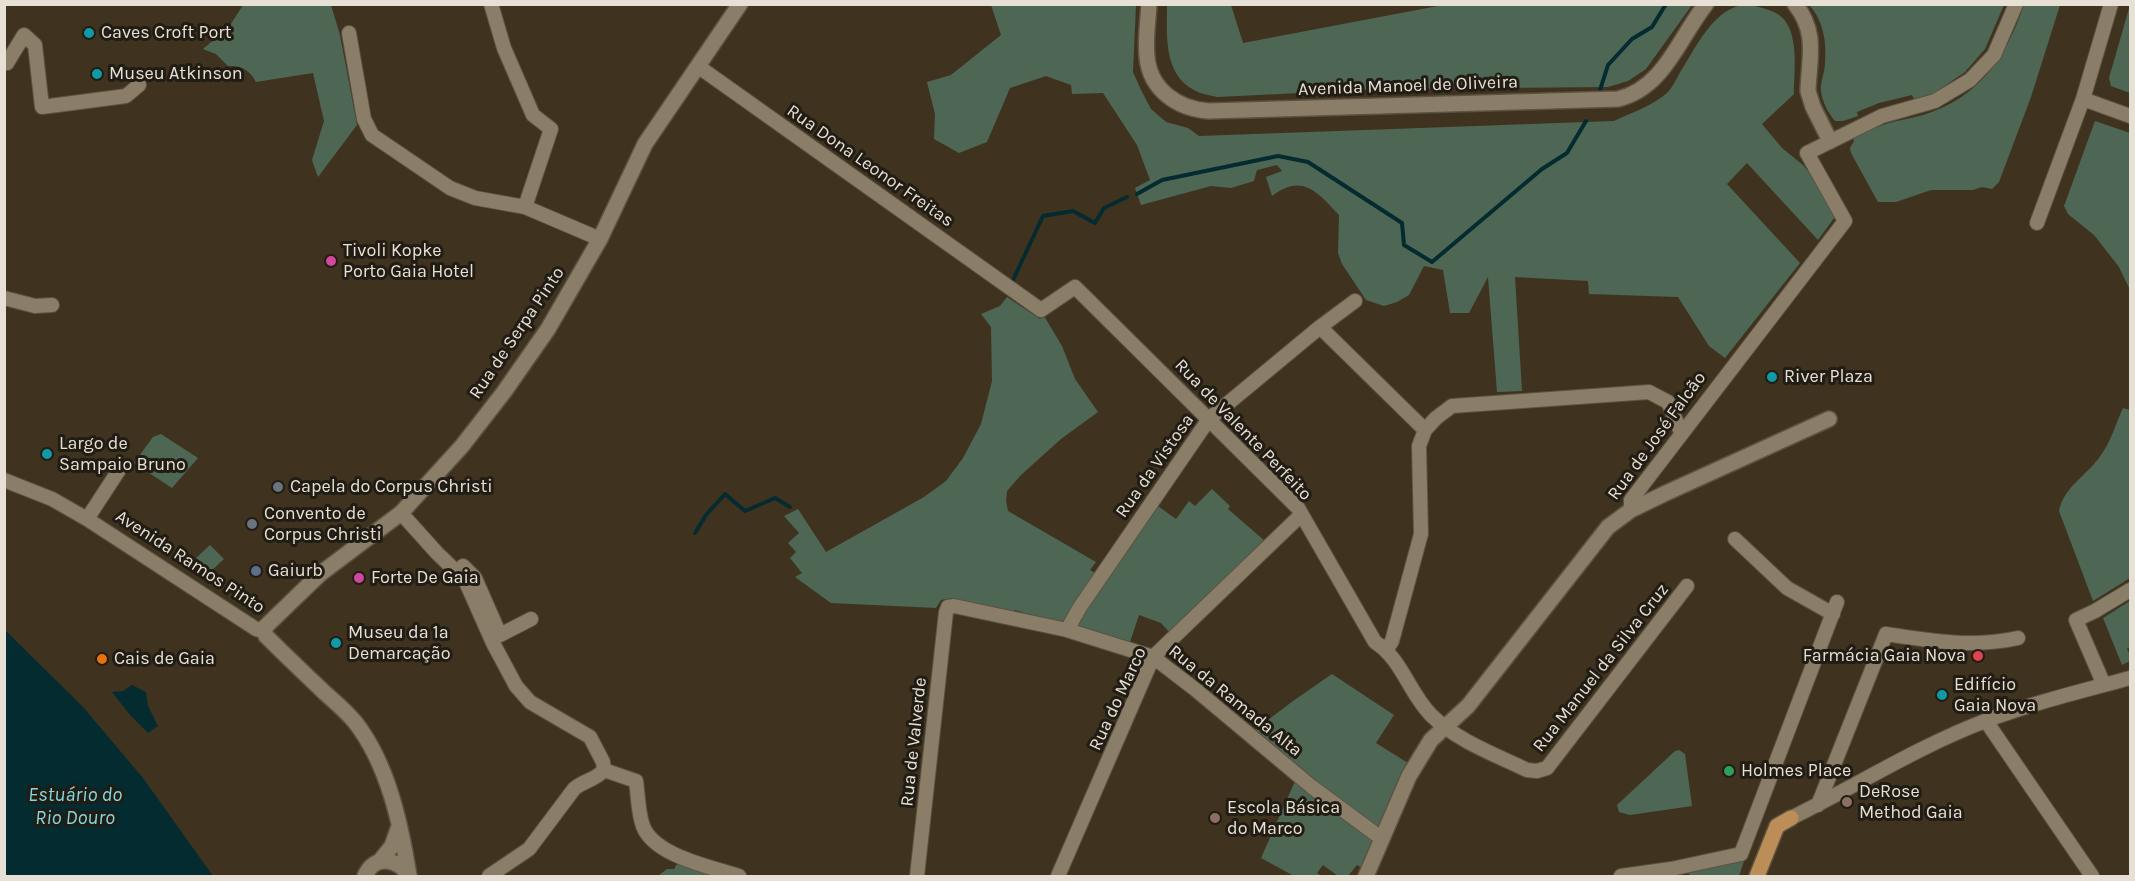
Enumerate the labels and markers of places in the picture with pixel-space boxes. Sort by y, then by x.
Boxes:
place label: Caves Croft Port [101,22,232,44]
marker: Caves Croft Port [82,26,96,40]
place label: Museu Atkinson [109,63,243,85]
marker: Museu Atkinson [90,67,104,81]
place label: Tivoli Kopke Porto Gaia Hotel [343,240,474,282]
marker: Tivoli Kopke Porto Gaia Hotel [324,254,338,268]
place label: River Plaza [1784,366,1873,388]
marker: River Plaza [1765,370,1779,384]
place label: Largo de Sampaio Bruno [59,433,186,476]
marker: Largo de Sampaio Bruno [40,447,54,461]
place label: Capela do Corpus Christi [290,476,493,498]
marker: Capela do Corpus Christi [271,480,285,494]
place label: Convento de Corpus Christi [264,503,382,546]
marker: Convento de Corpus Christi [245,517,259,531]
place label: Gaiurb [268,560,323,582]
marker: Gaiurb [249,564,263,578]
place label: Forte De Gaia [371,567,479,589]
marker: Forte De Gaia [352,571,366,585]
place label: Museu da 1ª Demarcação [348,622,451,664]
marker: Museu da 1ª Demarcação [329,636,343,650]
place label: Farmácia Gaia Nova [1803,645,1966,667]
place label: Cais de Gaia [114,648,215,670]
marker: Farmácia Gaia Nova [1971,649,1985,663]
marker: Cais de Gaia [95,652,109,666]
place label: Edifício Gaia Nova [1954,674,2036,716]
marker: Edifício Gaia Nova [1935,688,1949,702]
place label: Holmes Place [1741,760,1851,782]
marker: Holmes Place [1722,764,1736,778]
place label: DeRose Method Gaia [1859,781,1963,824]
marker: DeRose Method Gaia [1840,795,1854,809]
place label: Escola Básica do Marco [1227,797,1340,840]
marker: Escola Básica do Marco [1208,811,1222,825]

